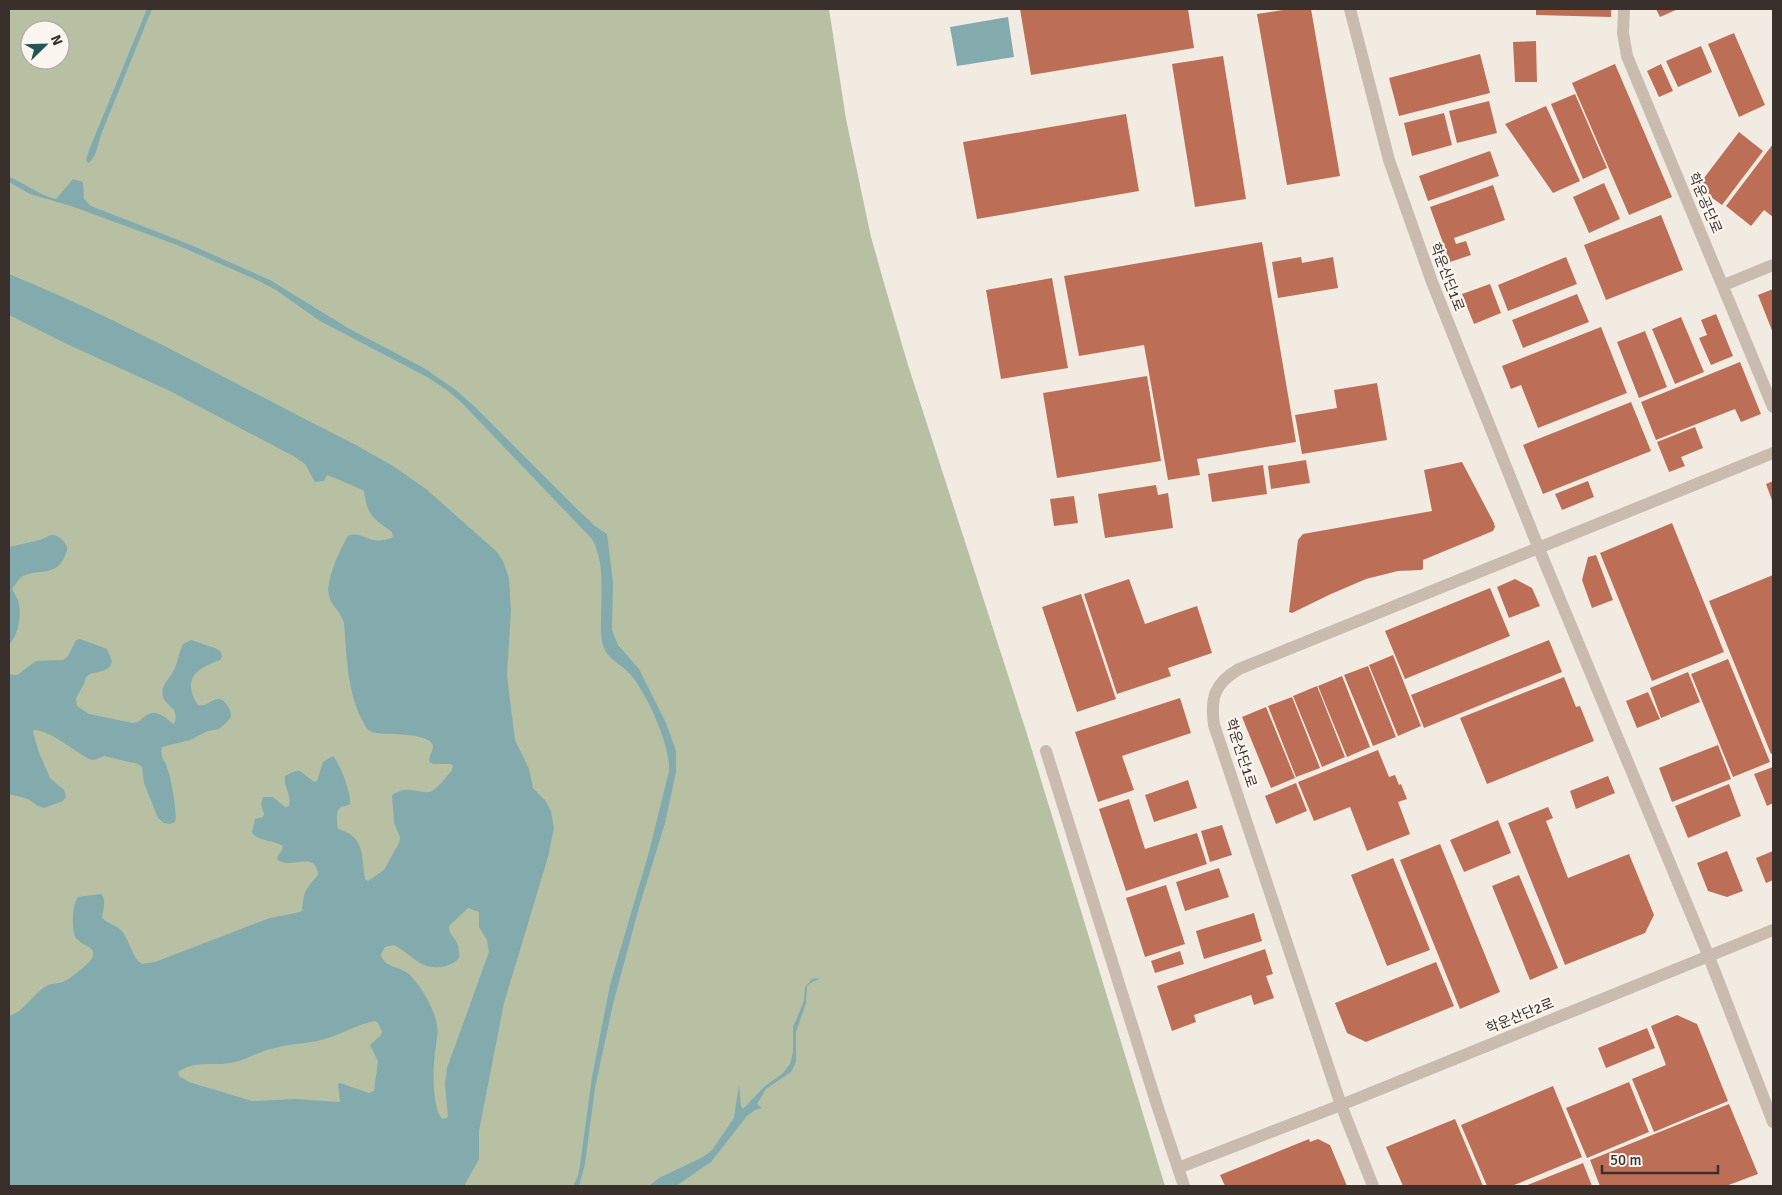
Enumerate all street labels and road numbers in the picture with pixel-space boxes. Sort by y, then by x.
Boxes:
street label: 학운공단로 [1685,170,1725,236]
street label: 학운산단1로 [1426,240,1468,314]
street label: 학운산단1로 [1222,716,1260,790]
street label: 학운산단2로 [1483,995,1557,1037]

